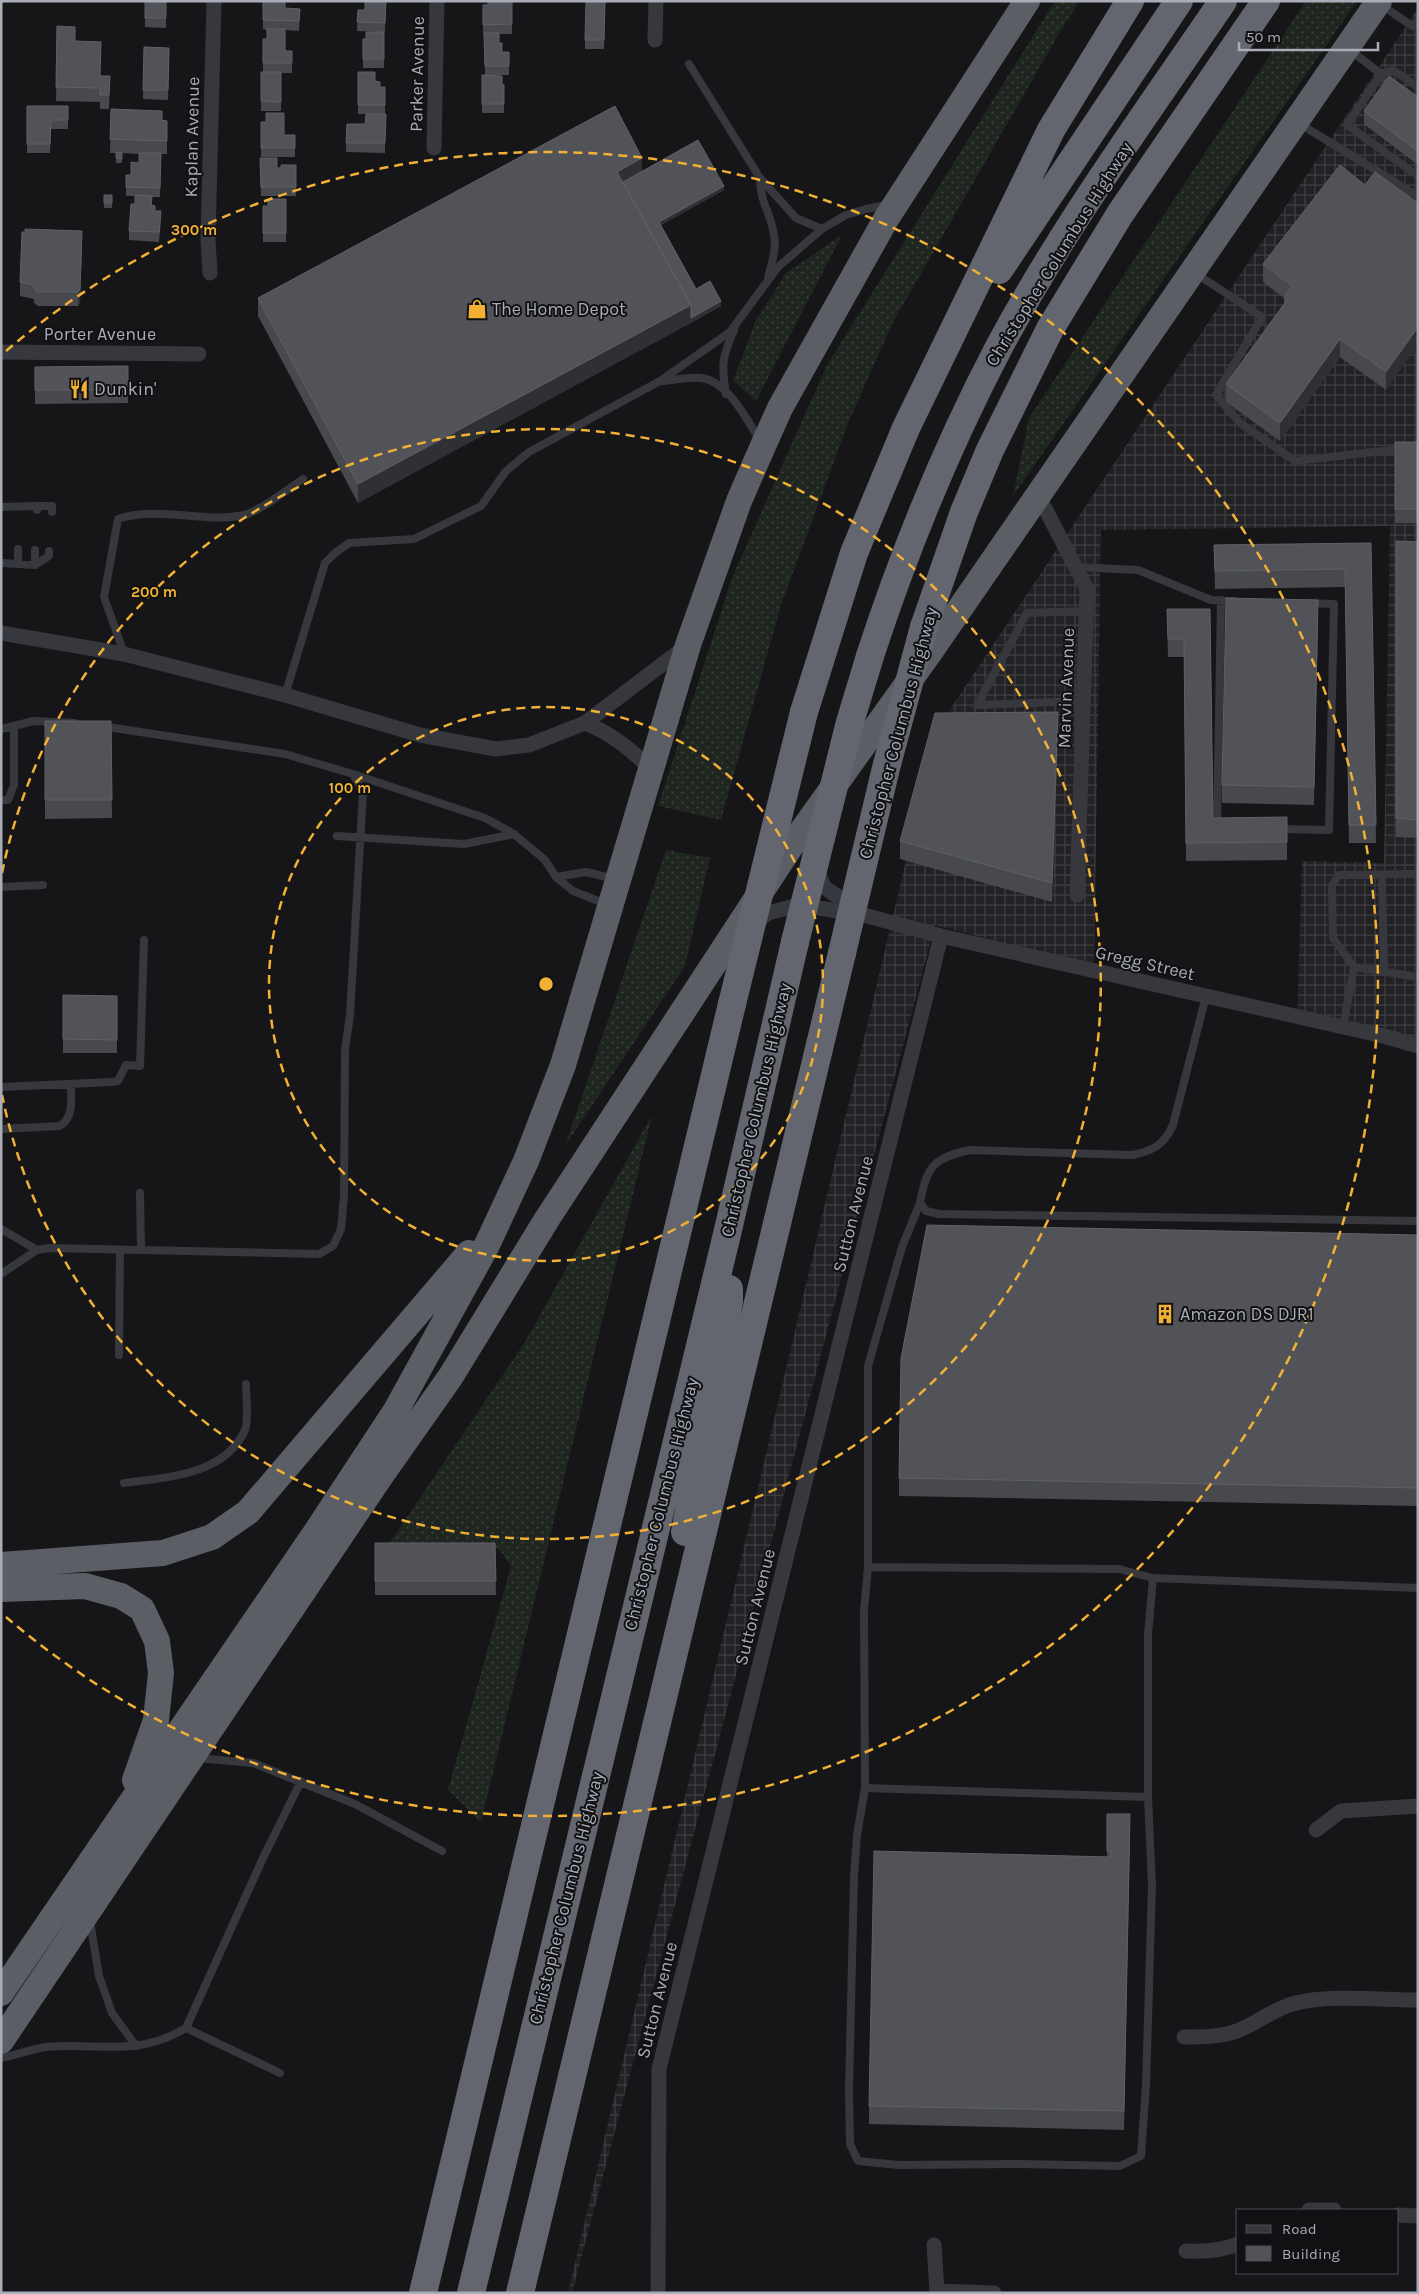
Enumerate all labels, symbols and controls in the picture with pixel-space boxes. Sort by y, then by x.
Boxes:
street label: Parker Avenue [405,16,429,132]
scale bar [1239,20,1378,52]
text: 50 m [1246,28,1281,46]
street label: Kaplan Avenue [180,76,204,198]
street label: Christopher Columbus Highway [981,137,1138,370]
text: 300 m [171,221,217,239]
shop icon: The Home Depot [466,298,488,320]
place label: The Home Depot [492,298,626,320]
street label: Porter Avenue [44,323,156,345]
restaurant icon: Dunkin' [68,378,90,400]
place label: Dunkin' [94,378,156,400]
text: 200 m [131,583,177,601]
street label: Christopher Columbus Highway [854,604,942,861]
street label: Marvin Avenue [1053,627,1079,749]
text: 100 m [329,779,371,797]
street label: Gregg Street [1093,941,1197,985]
centre of rings [537,975,555,993]
street label: Christopher Columbus Highway [716,980,796,1239]
street label: Sutton Avenue [828,1153,878,1275]
building icon: Amazon DS DJR1 [1154,1303,1176,1325]
place label: Amazon DS DJR1 [1180,1303,1314,1325]
street label: Christopher Columbus Highway [619,1375,703,1633]
street label: Sutton Avenue [730,1546,780,1668]
street label: Christopher Columbus Highway [524,1769,608,2027]
street label: Sutton Avenue [632,1939,682,2061]
legend [1236,2209,1399,2274]
text: Road [1282,2220,1317,2238]
text: Building [1282,2245,1340,2263]

